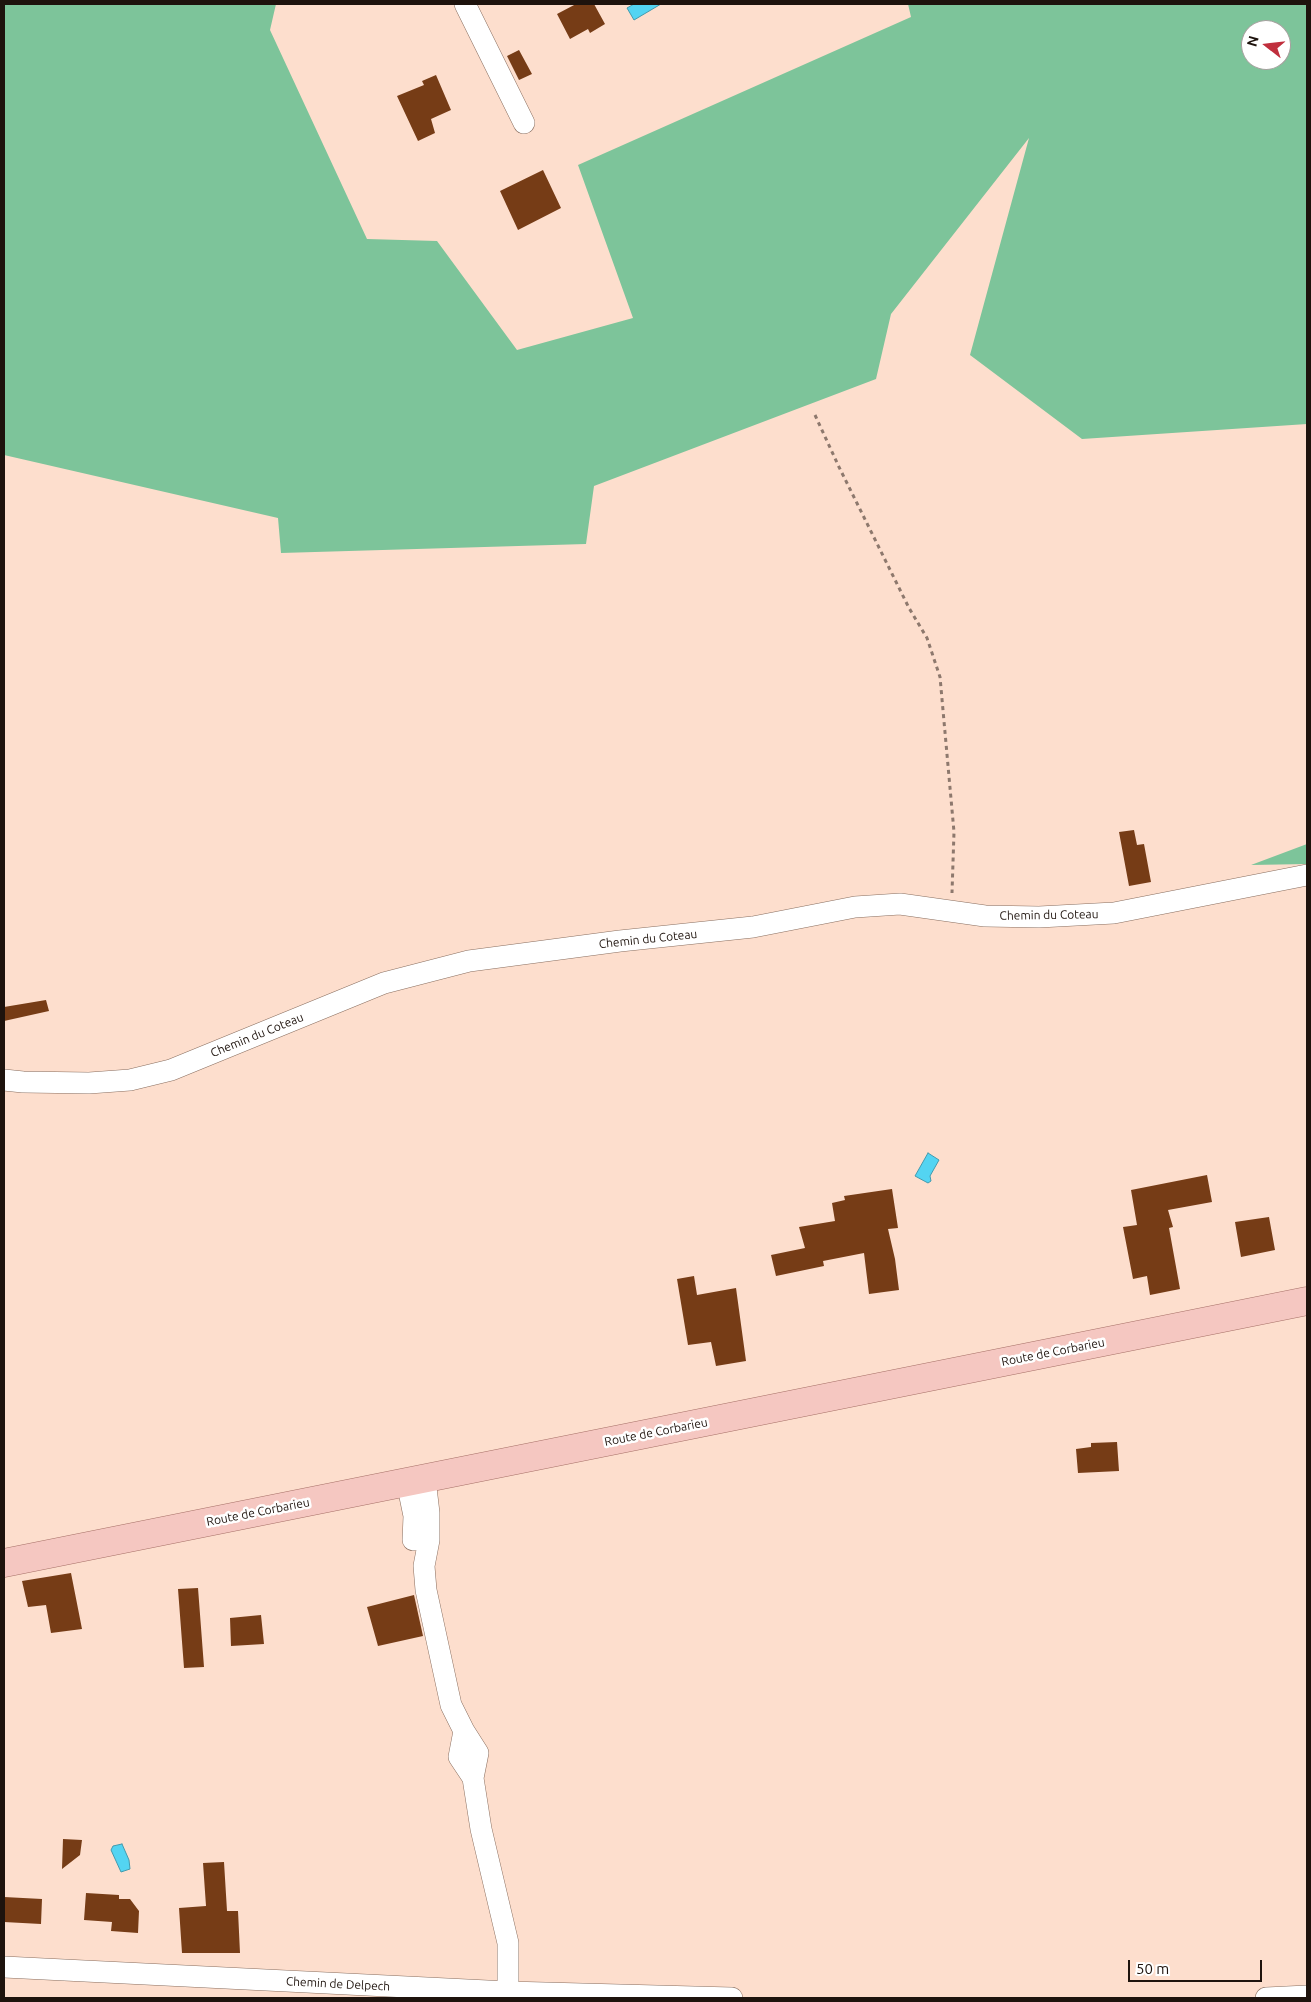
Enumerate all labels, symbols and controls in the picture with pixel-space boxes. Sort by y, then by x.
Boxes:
north arrow [1241,20,1291,70]
text: N [1243,34,1262,48]
street label: Chemin du Coteau [999,907,1099,923]
street label: Chemin du Coteau [598,927,698,951]
street label: Chemin du Coteau [208,1010,306,1060]
street label: Route de Corbarieu [1000,1335,1106,1369]
street label: Route de Corbarieu [603,1415,709,1449]
street label: Route de Corbarieu [205,1495,311,1529]
scale bar [1131,1950,1265,1982]
text: 50 m [1136,1960,1169,1977]
street label: Chemin de Delpech [285,1974,391,1994]

